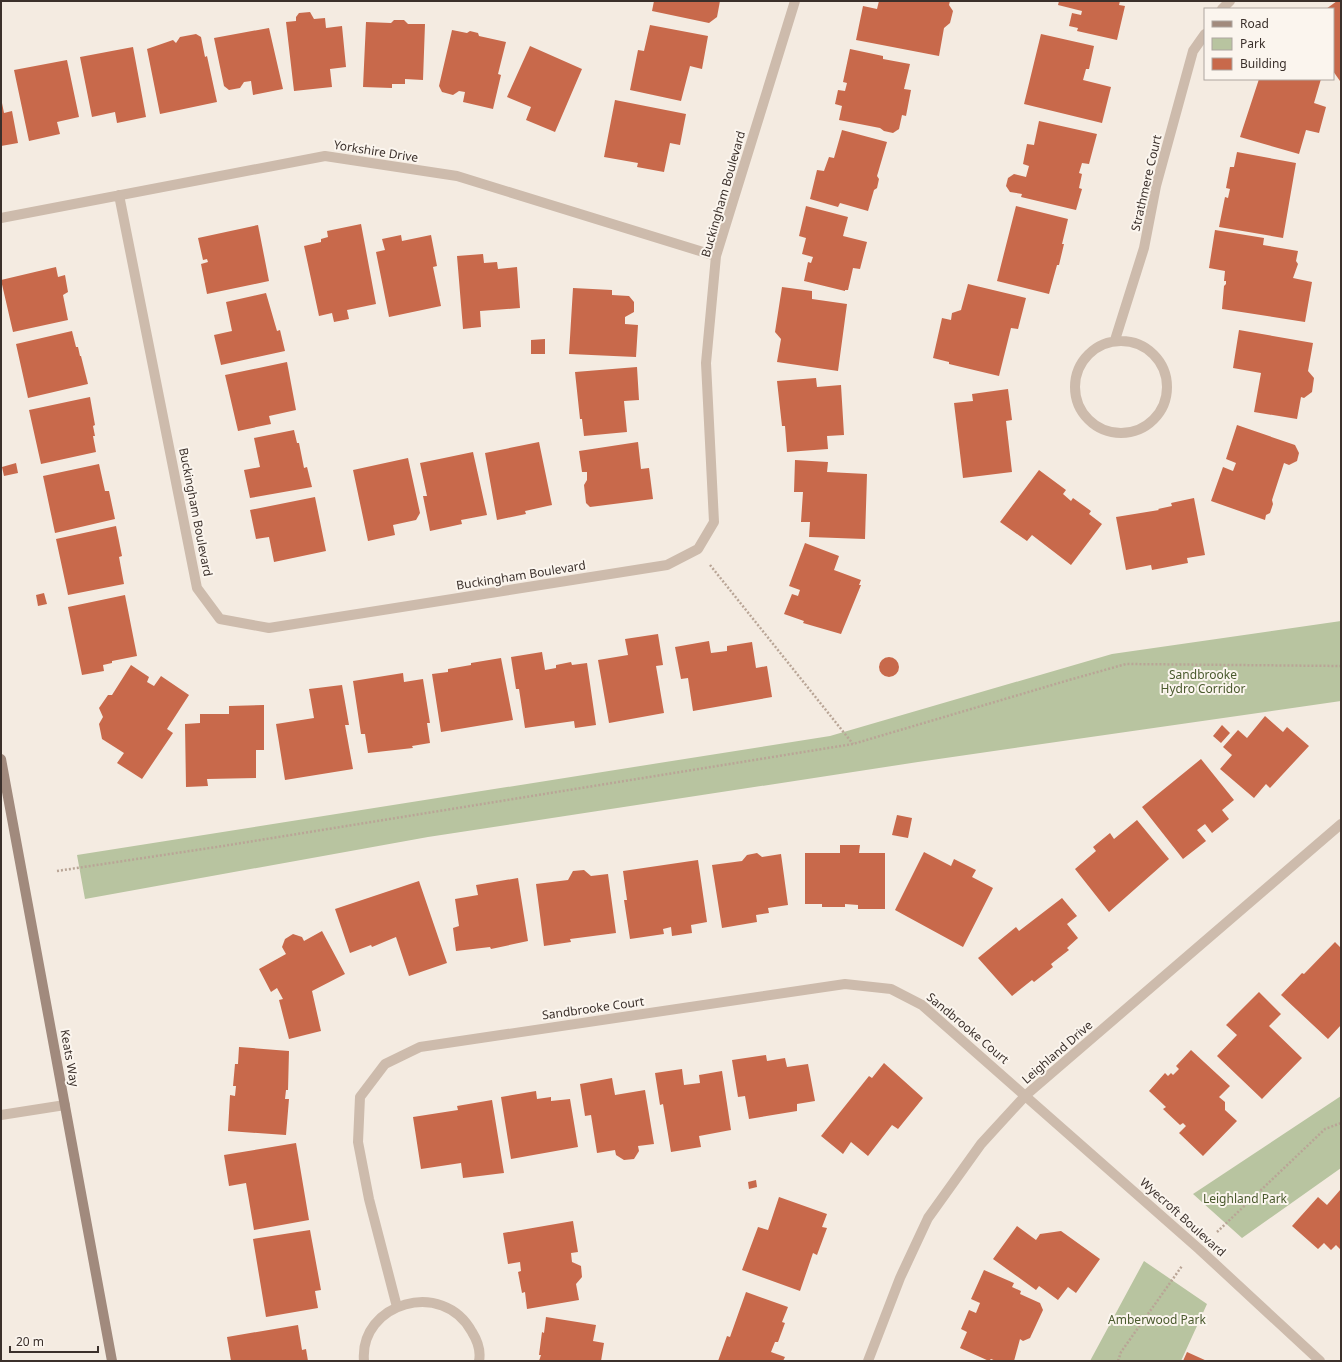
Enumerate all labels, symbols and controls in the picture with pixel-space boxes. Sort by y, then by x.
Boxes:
legend [1204,8,1334,80]
text: Road [1240,15,1269,32]
text: Park [1240,35,1266,52]
text: Building [1240,55,1287,72]
street label: Buckingham Boulevard [697,129,749,259]
street label: Strathmere Court [1127,133,1165,233]
street label: Yorkshire Drive [333,136,420,166]
street label: Buckingham Boulevard [175,446,217,578]
street label: Buckingham Boulevard [455,556,587,594]
park label: Sandbrooke Hydro Corridor [1161,666,1246,697]
street label: Sandbrooke Court [923,989,1013,1068]
street label: Sandbrooke Court [541,992,646,1024]
street label: Leighland Drive [1018,1016,1096,1087]
street label: Keats Way [57,1028,84,1089]
street label: Wyecroft Boulevard [1136,1174,1230,1260]
park label: Leighland Park [1203,1190,1288,1207]
park label: Amberwood Park [1108,1311,1206,1328]
scale bar [10,1328,98,1354]
text: 20 m [16,1333,44,1350]

